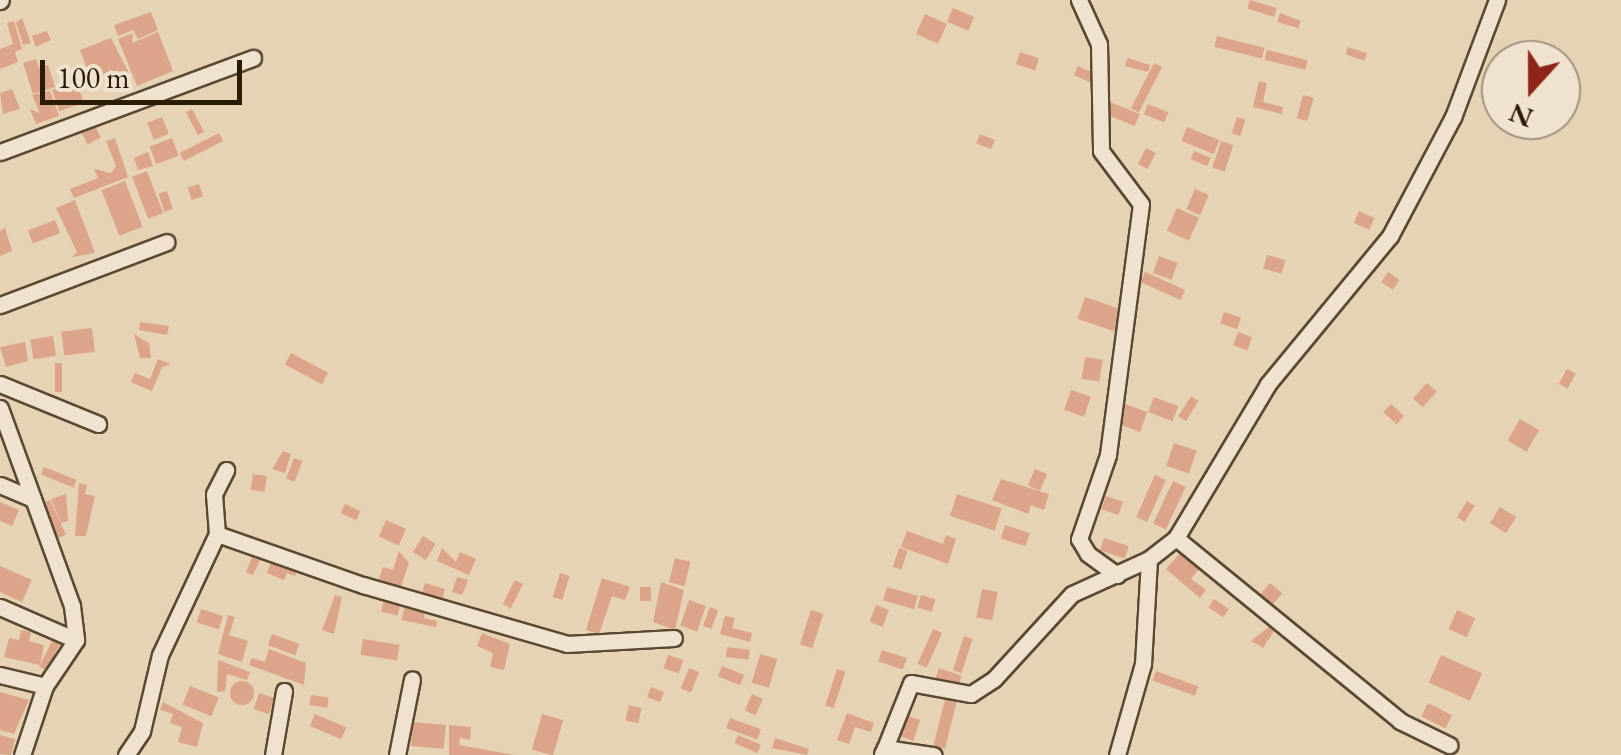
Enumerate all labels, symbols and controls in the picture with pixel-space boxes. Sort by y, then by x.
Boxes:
scale bar [45,40,248,102]
north arrow [1481,40,1581,140]
text: 100 m [57,58,130,97]
text: N [1504,95,1538,137]

